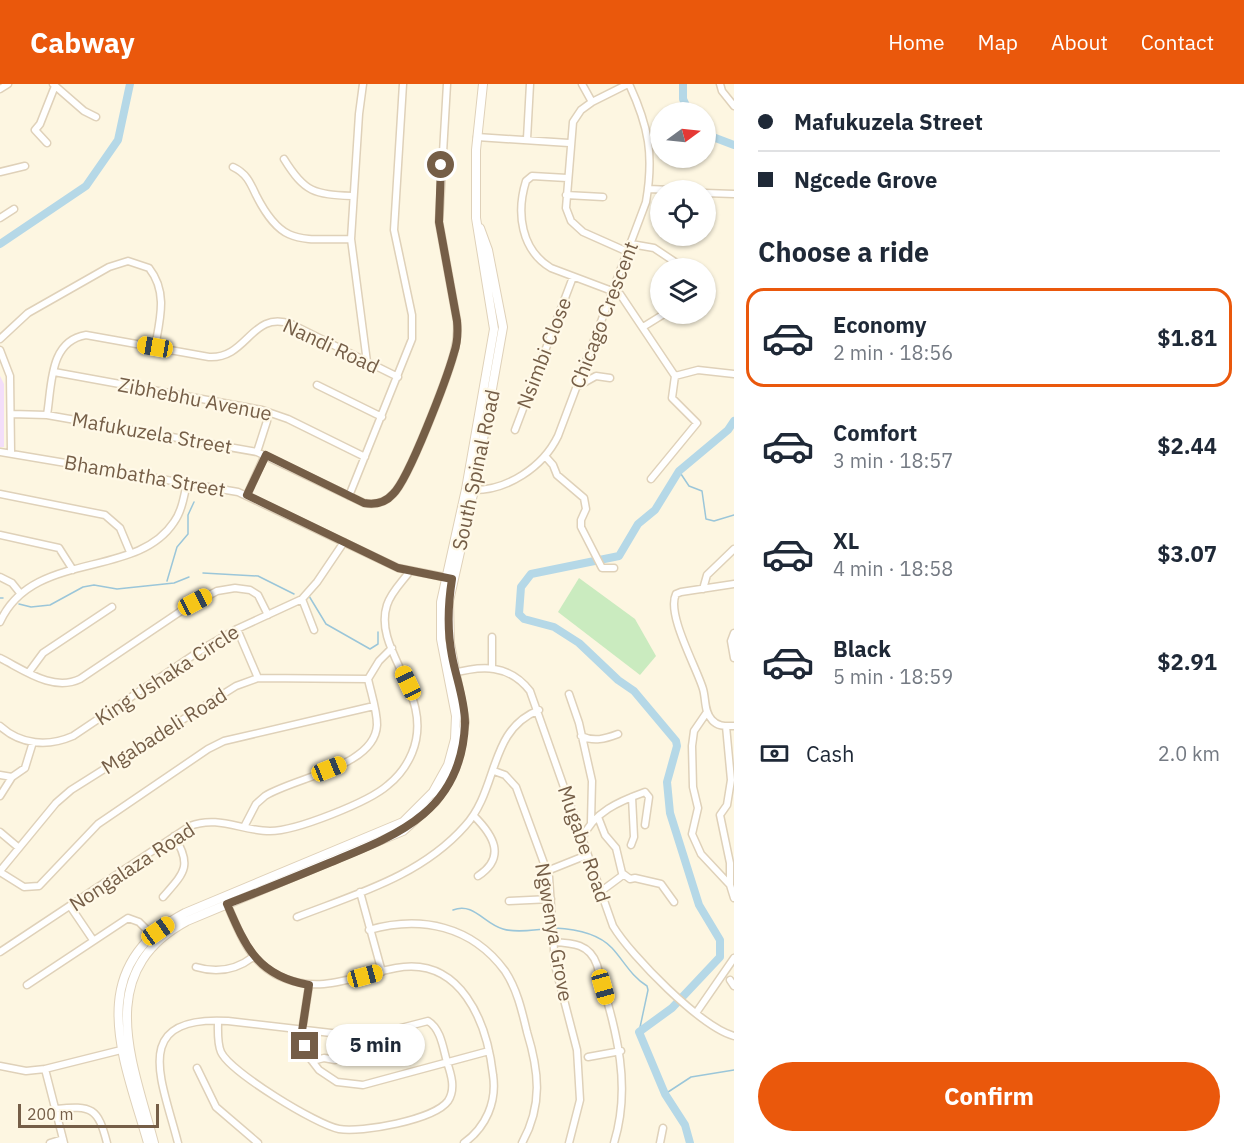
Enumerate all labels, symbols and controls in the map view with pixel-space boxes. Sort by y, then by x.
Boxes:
text: Cabway [30,24,135,61]
text: Home [888,28,945,56]
text: Map [978,28,1018,56]
text: About [1051,28,1108,56]
text: Contact [1141,28,1214,56]
north arrow [650,102,716,168]
map controls [650,102,716,324]
text: Mafukuzela Street [794,107,983,136]
route start [427,151,454,178]
text: Ngcede Grove [794,165,937,194]
button: locate [650,180,716,246]
text: Choose a ride [758,234,929,269]
street label: Chicago Crescent [563,237,644,392]
button: layers [650,258,716,324]
street label: Nsimbi Close [510,293,577,412]
text: Economy [833,310,927,339]
street label: Nandi Road [279,311,384,380]
icon: car [761,311,815,365]
text: $1.81 [1157,323,1217,352]
car [136,335,174,359]
text: 2 min · 18:56 [833,339,953,366]
street label: Zibhebhu Avenue [116,370,274,427]
street label: South Spinal Road [445,387,506,553]
street label: Mafukuzela Street [70,405,234,460]
text: Comfort [833,418,917,447]
icon: car [761,419,815,473]
text: $2.44 [1157,431,1217,460]
text: 3 min · 18:57 [833,447,953,474]
street label: Bhambatha Street [62,448,228,503]
text: XL [833,526,859,555]
icon: car [761,527,815,581]
text: $3.07 [1157,539,1217,568]
text: 4 min · 18:58 [833,555,953,582]
car [175,586,215,618]
street label: King Ushaka Circle [89,618,244,731]
text: Black [833,634,891,663]
icon: car [761,635,815,689]
text: $2.91 [1157,647,1217,676]
car [392,663,424,703]
text: 5 min · 18:59 [833,663,953,690]
street label: Mgabadeli Road [96,681,232,780]
icon: cash [758,737,791,770]
text: Cash [806,739,855,768]
text: 2.0 km [1158,740,1220,767]
car [309,754,349,784]
street label: Mugabe Road [552,782,617,906]
street label: Nongalaza Road [64,816,200,917]
street label: Ngwenya Grove [529,861,580,1003]
car [138,913,178,949]
car [345,963,385,989]
car [589,967,617,1007]
callout: 5 min [326,1025,425,1067]
text: 5 min [349,1031,402,1058]
route end [291,1032,318,1059]
button: Confirm [758,1062,1220,1131]
scale bar [18,1101,159,1128]
text: 200 m [27,1104,74,1124]

